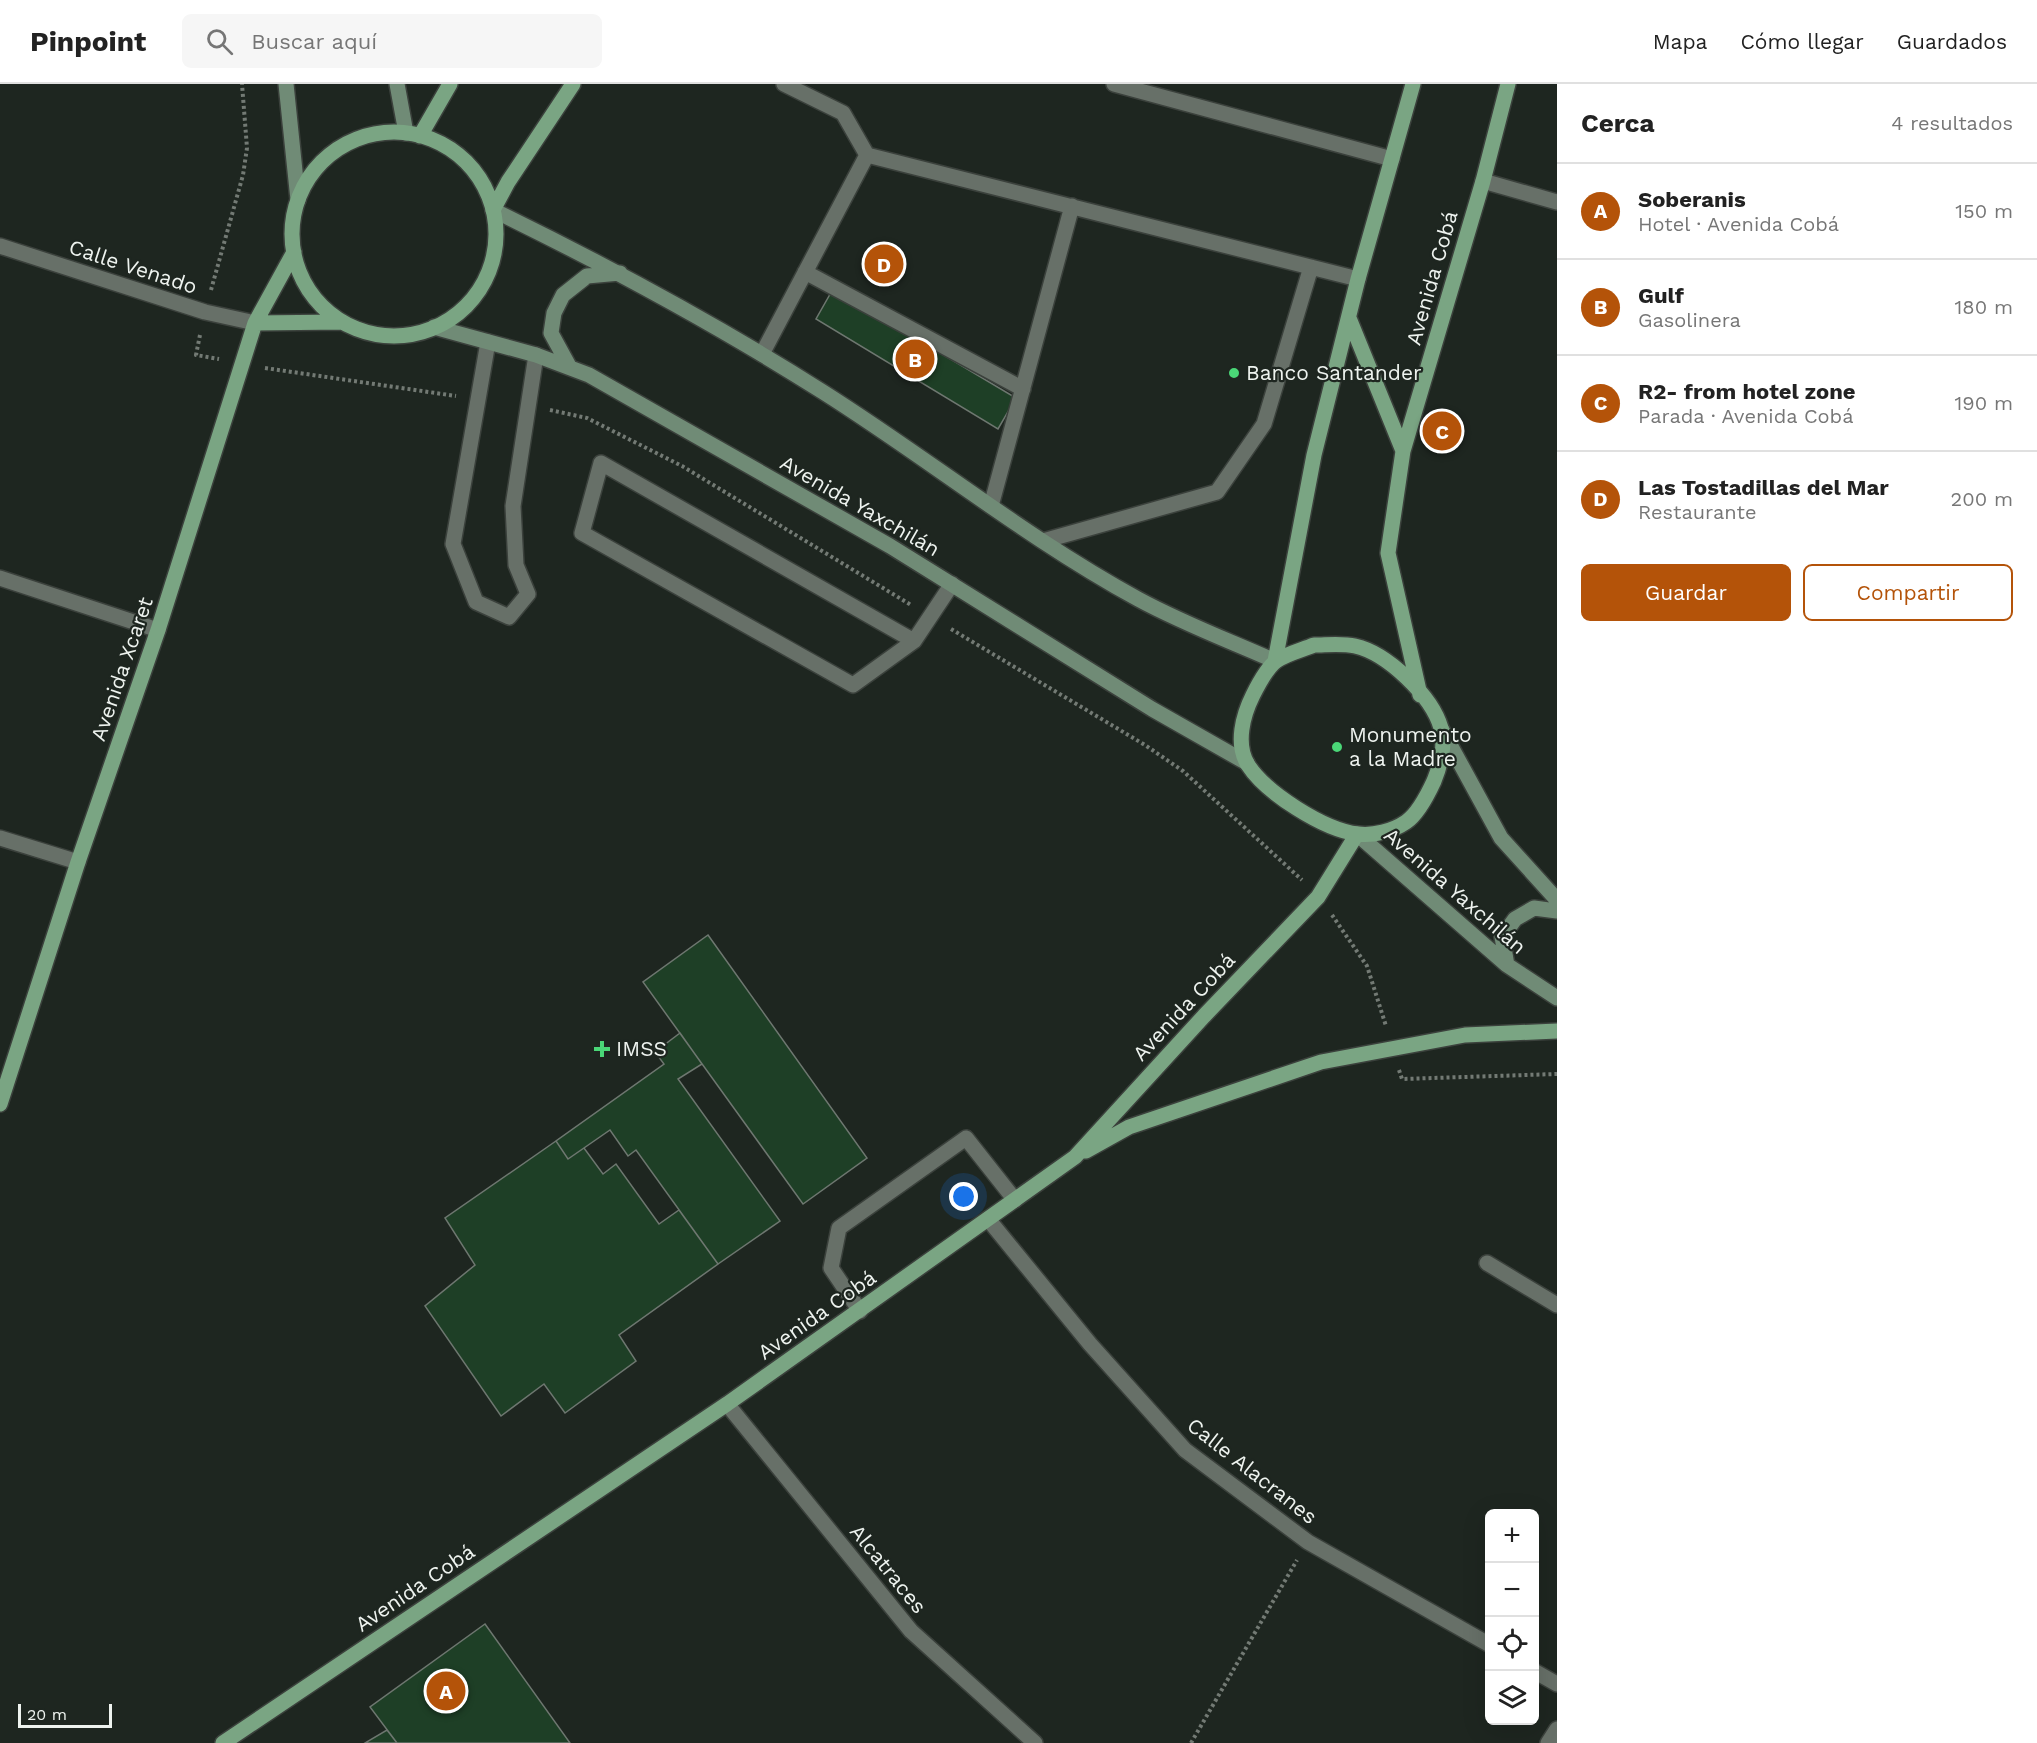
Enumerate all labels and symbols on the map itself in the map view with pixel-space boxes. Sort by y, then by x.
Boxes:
street label: Avenida Cobá [1400,208,1463,348]
street label: Calle Venado [66,234,200,299]
pin: D [864,242,904,286]
pin: B [896,336,934,382]
place label: Banco Santander [1246,360,1422,385]
marker: Banco Santander [1227,366,1241,380]
pin: C [1422,408,1462,454]
street label: Avenida Yaxchilán [776,450,945,561]
street label: Avenida Xcaret [85,593,158,744]
place label: Monumento a la Madre [1349,722,1472,771]
marker: Monumento a la Madre [1330,740,1344,754]
street label: Avenida Yaxchilán [1379,822,1532,959]
street label: Avenida Cobá [1127,947,1240,1066]
place label: IMSS [616,1036,667,1061]
marker: IMSS [593,1040,611,1058]
your location [949,1182,978,1211]
street label: Avenida Cobá [753,1265,881,1365]
street label: Calle Alacranes [1182,1412,1322,1529]
street label: Alcatraces [845,1519,932,1618]
street label: Avenida Cobá [350,1538,479,1637]
pin: A [426,1668,466,1714]
scale bar [18,1701,112,1728]

